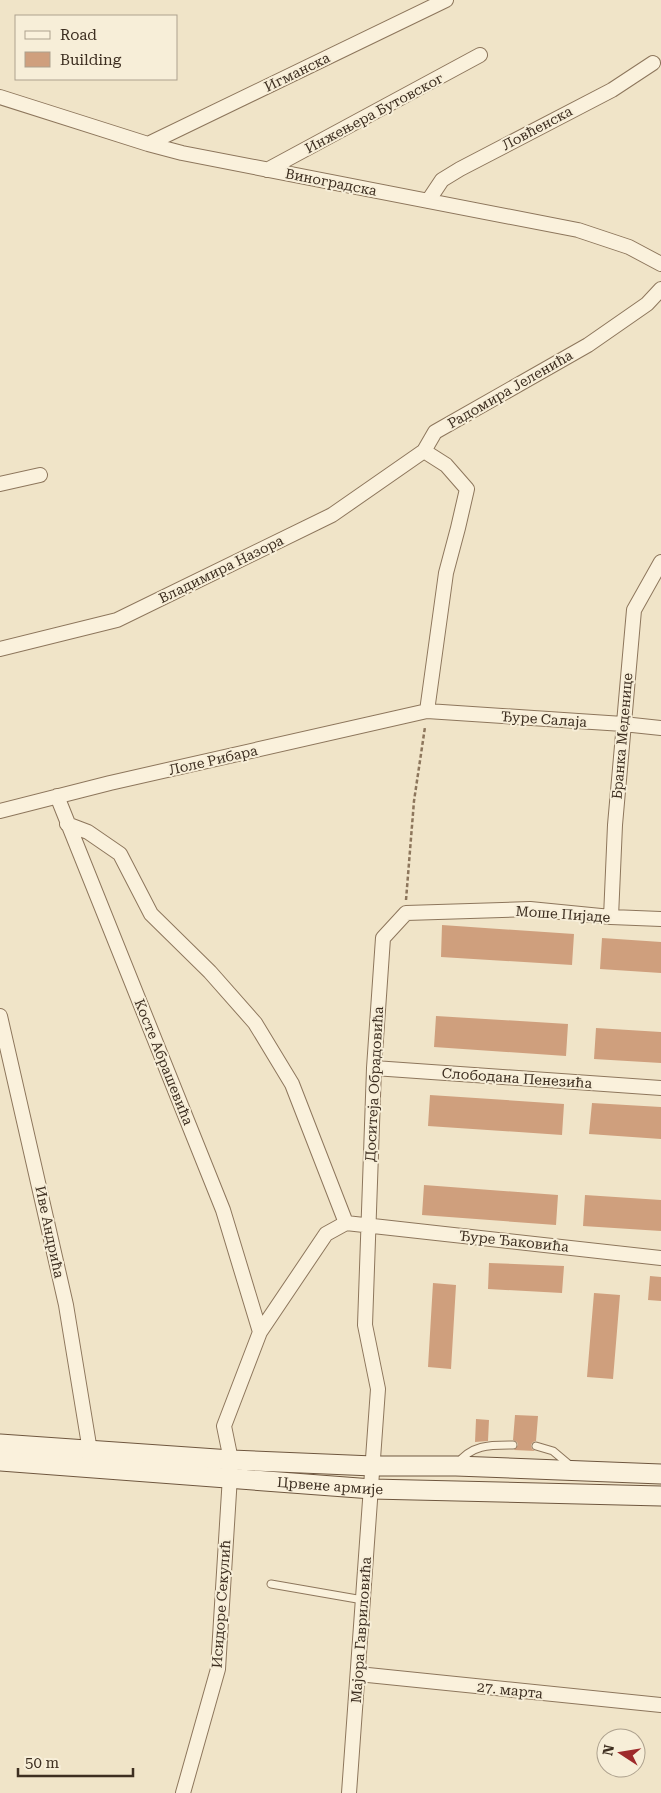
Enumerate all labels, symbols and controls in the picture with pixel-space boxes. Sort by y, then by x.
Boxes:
legend [15,15,178,80]
text: Road [60,26,97,44]
street label: Игманска [262,49,333,95]
text: Building [60,51,122,69]
street label: Инжењера Бутовског [302,70,446,156]
street label: Ловћенска [499,103,575,153]
street label: Виноградска [284,165,379,199]
street label: Радомира Јеленића [445,346,576,431]
street label: Владимира Назора [156,532,286,606]
street label: Бранка Меденице [609,672,636,800]
street label: Ђуре Салаја [501,708,588,730]
street label: Лоле Рибара [167,742,259,778]
street label: Моше Пијаде [515,903,611,925]
street label: Косте Абрашевића [131,997,197,1128]
street label: Доситеја Обрадовића [362,1005,386,1162]
street label: Слободана Пенезића [441,1065,593,1091]
street label: Иве Андрића [32,1184,68,1280]
street label: Ђуре Ђаковића [458,1227,570,1255]
street label: Црвене армије [277,1474,383,1497]
street label: Исидоре Секулић [209,1539,233,1669]
street label: Мајора Гавриловића [348,1556,374,1704]
street label: 27. марта [476,1679,544,1701]
north arrow [596,1728,646,1778]
text: N [599,1743,617,1757]
scale bar [18,1746,132,1778]
text: 50 m [25,1754,60,1772]

